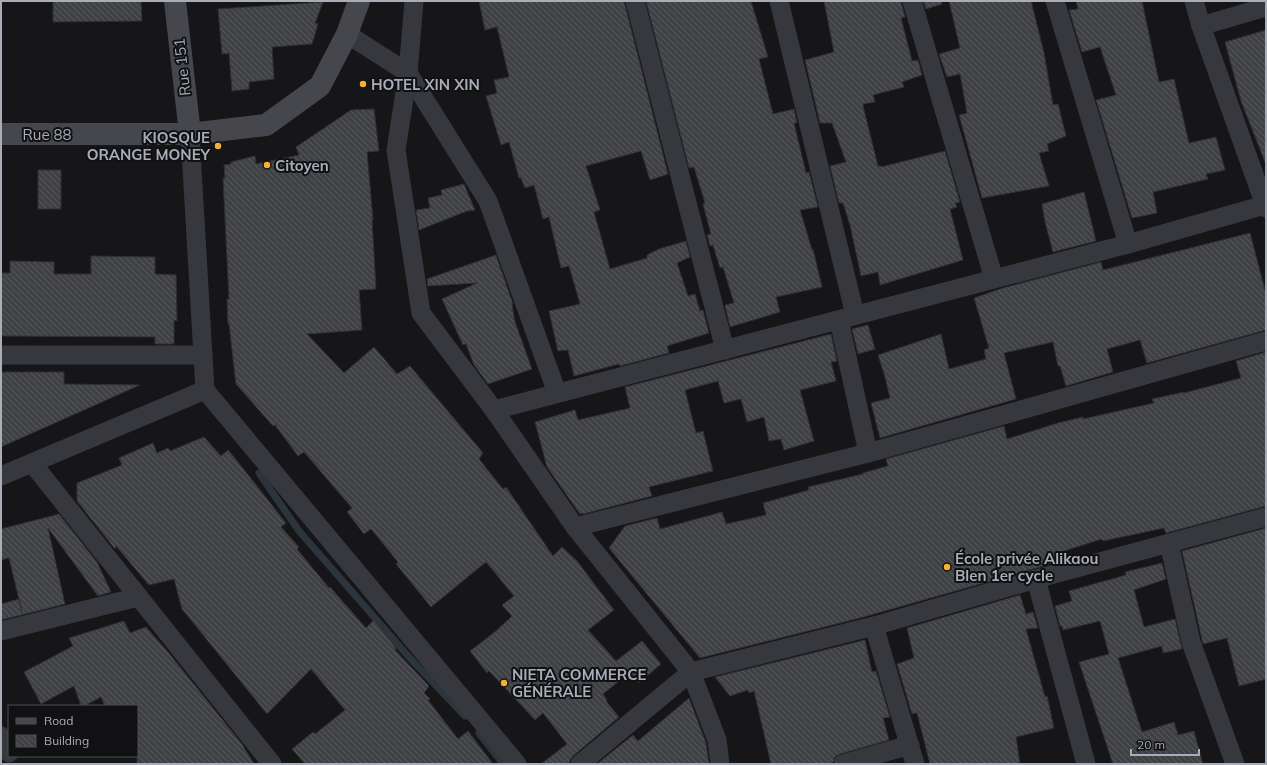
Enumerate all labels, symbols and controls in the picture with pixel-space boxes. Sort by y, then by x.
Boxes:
street label: Rue 151 [170,37,194,97]
place label: HOTEL XIN XIN [371,75,480,94]
marker: HOTEL XIN XIN [358,79,368,89]
street label: Rue 88 [22,125,72,144]
place label: KIOSQUE ORANGE MONEY [87,128,211,164]
marker: KIOSQUE ORANGE MONEY [213,141,223,151]
place label: Citoyen [275,156,329,175]
marker: Citoyen [262,160,272,170]
place label: École privée Alikaou Blen 1er cycle [955,549,1099,585]
marker: École privée Alikaou Blen 1er cycle [942,562,952,572]
place label: NIETA COMMERCE GÉNÉRALE [512,665,646,701]
marker: NIETA COMMERCE GÉNÉRALE [499,678,509,688]
legend [8,705,138,757]
text: Road [44,713,73,728]
scale bar [1131,731,1199,757]
text: Building [44,733,89,748]
text: 20 m [1137,737,1165,752]

